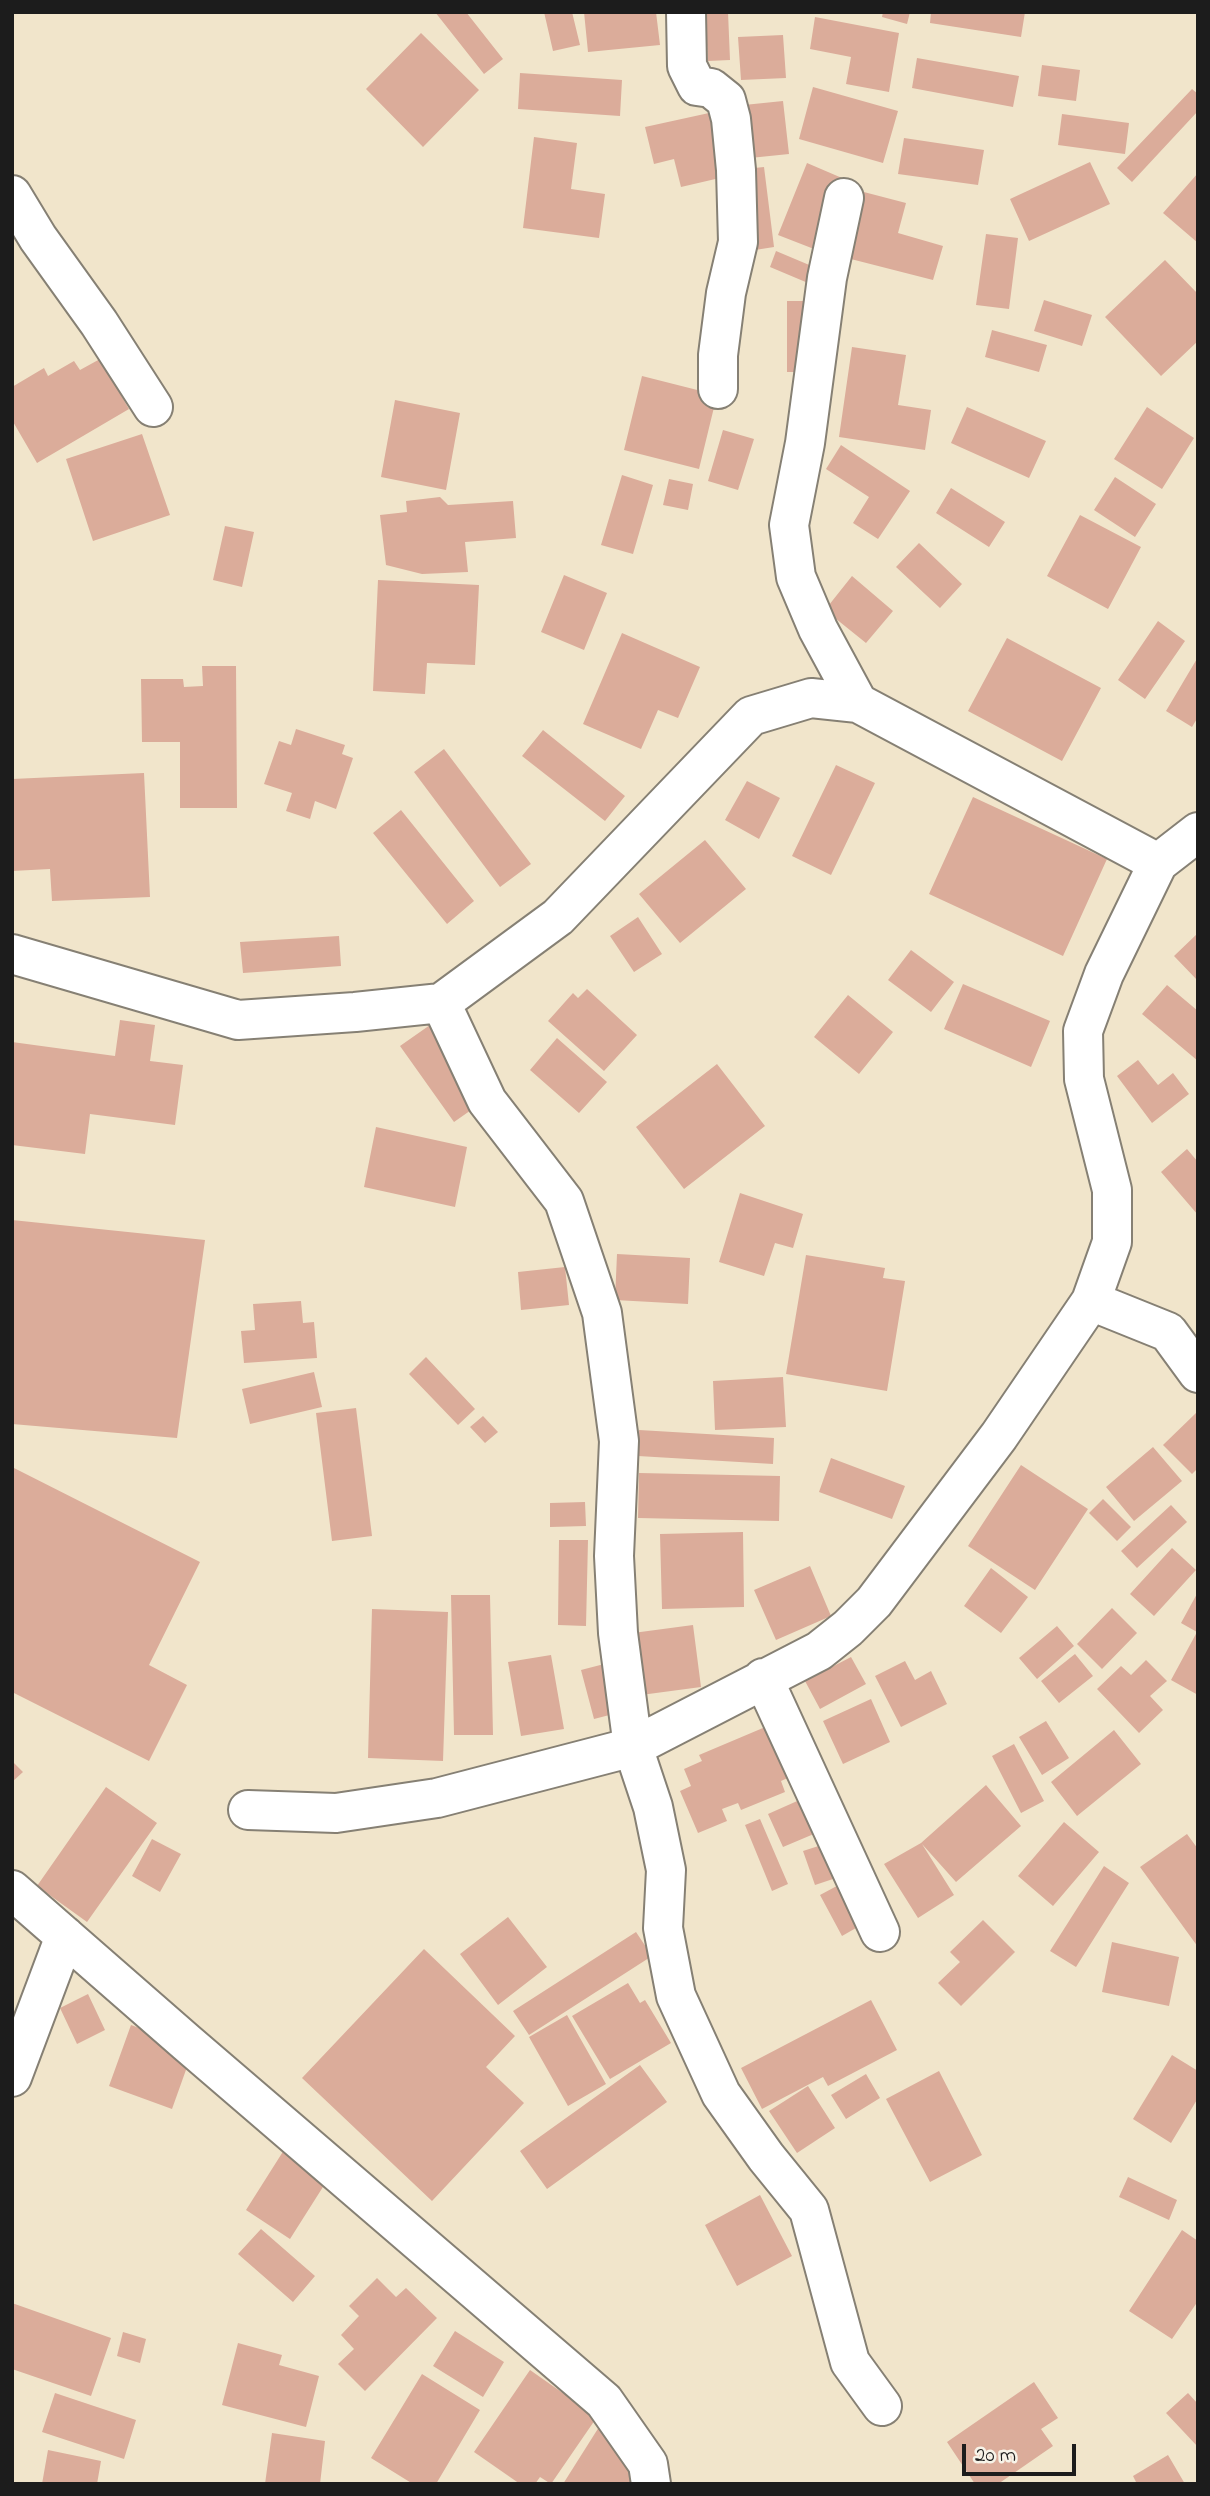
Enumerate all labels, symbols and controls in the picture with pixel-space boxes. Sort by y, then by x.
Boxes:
scale bar [965,2430,1079,2474]
text: 20 m [975,2441,1016,2471]

